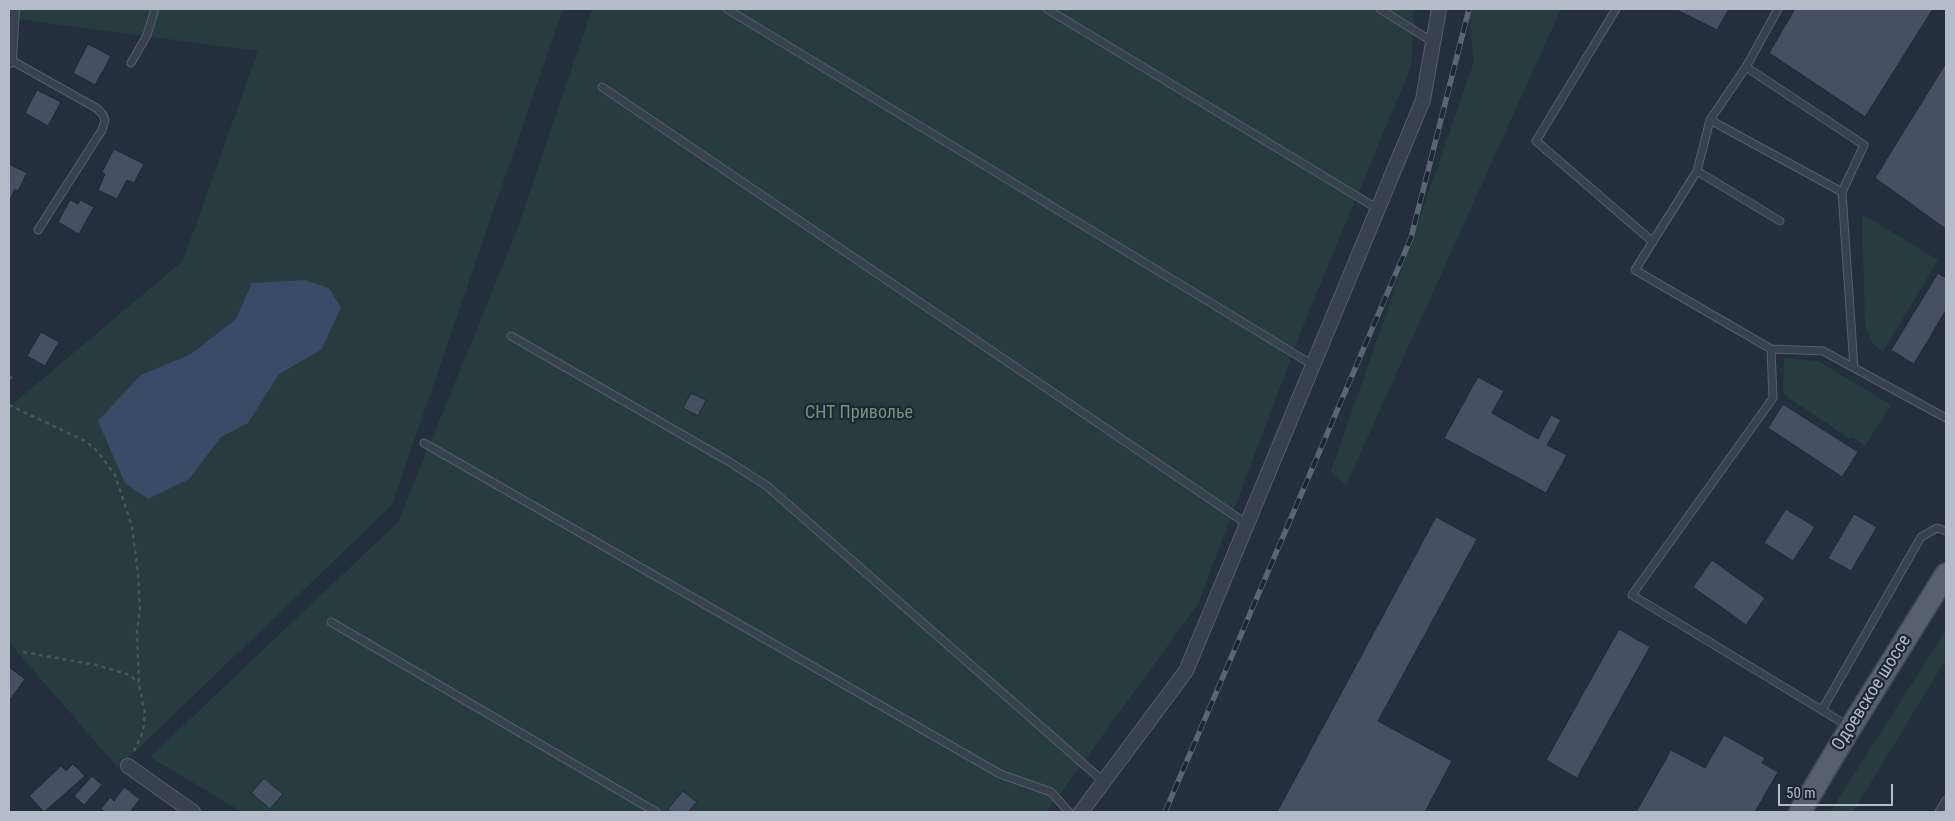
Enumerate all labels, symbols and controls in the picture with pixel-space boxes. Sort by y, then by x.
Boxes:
park label: СНТ Приволье [805,402,913,424]
street label: Одоевское шоссе [1828,631,1916,755]
scale bar [1780,774,1895,806]
text: 50 m [1786,784,1816,802]

